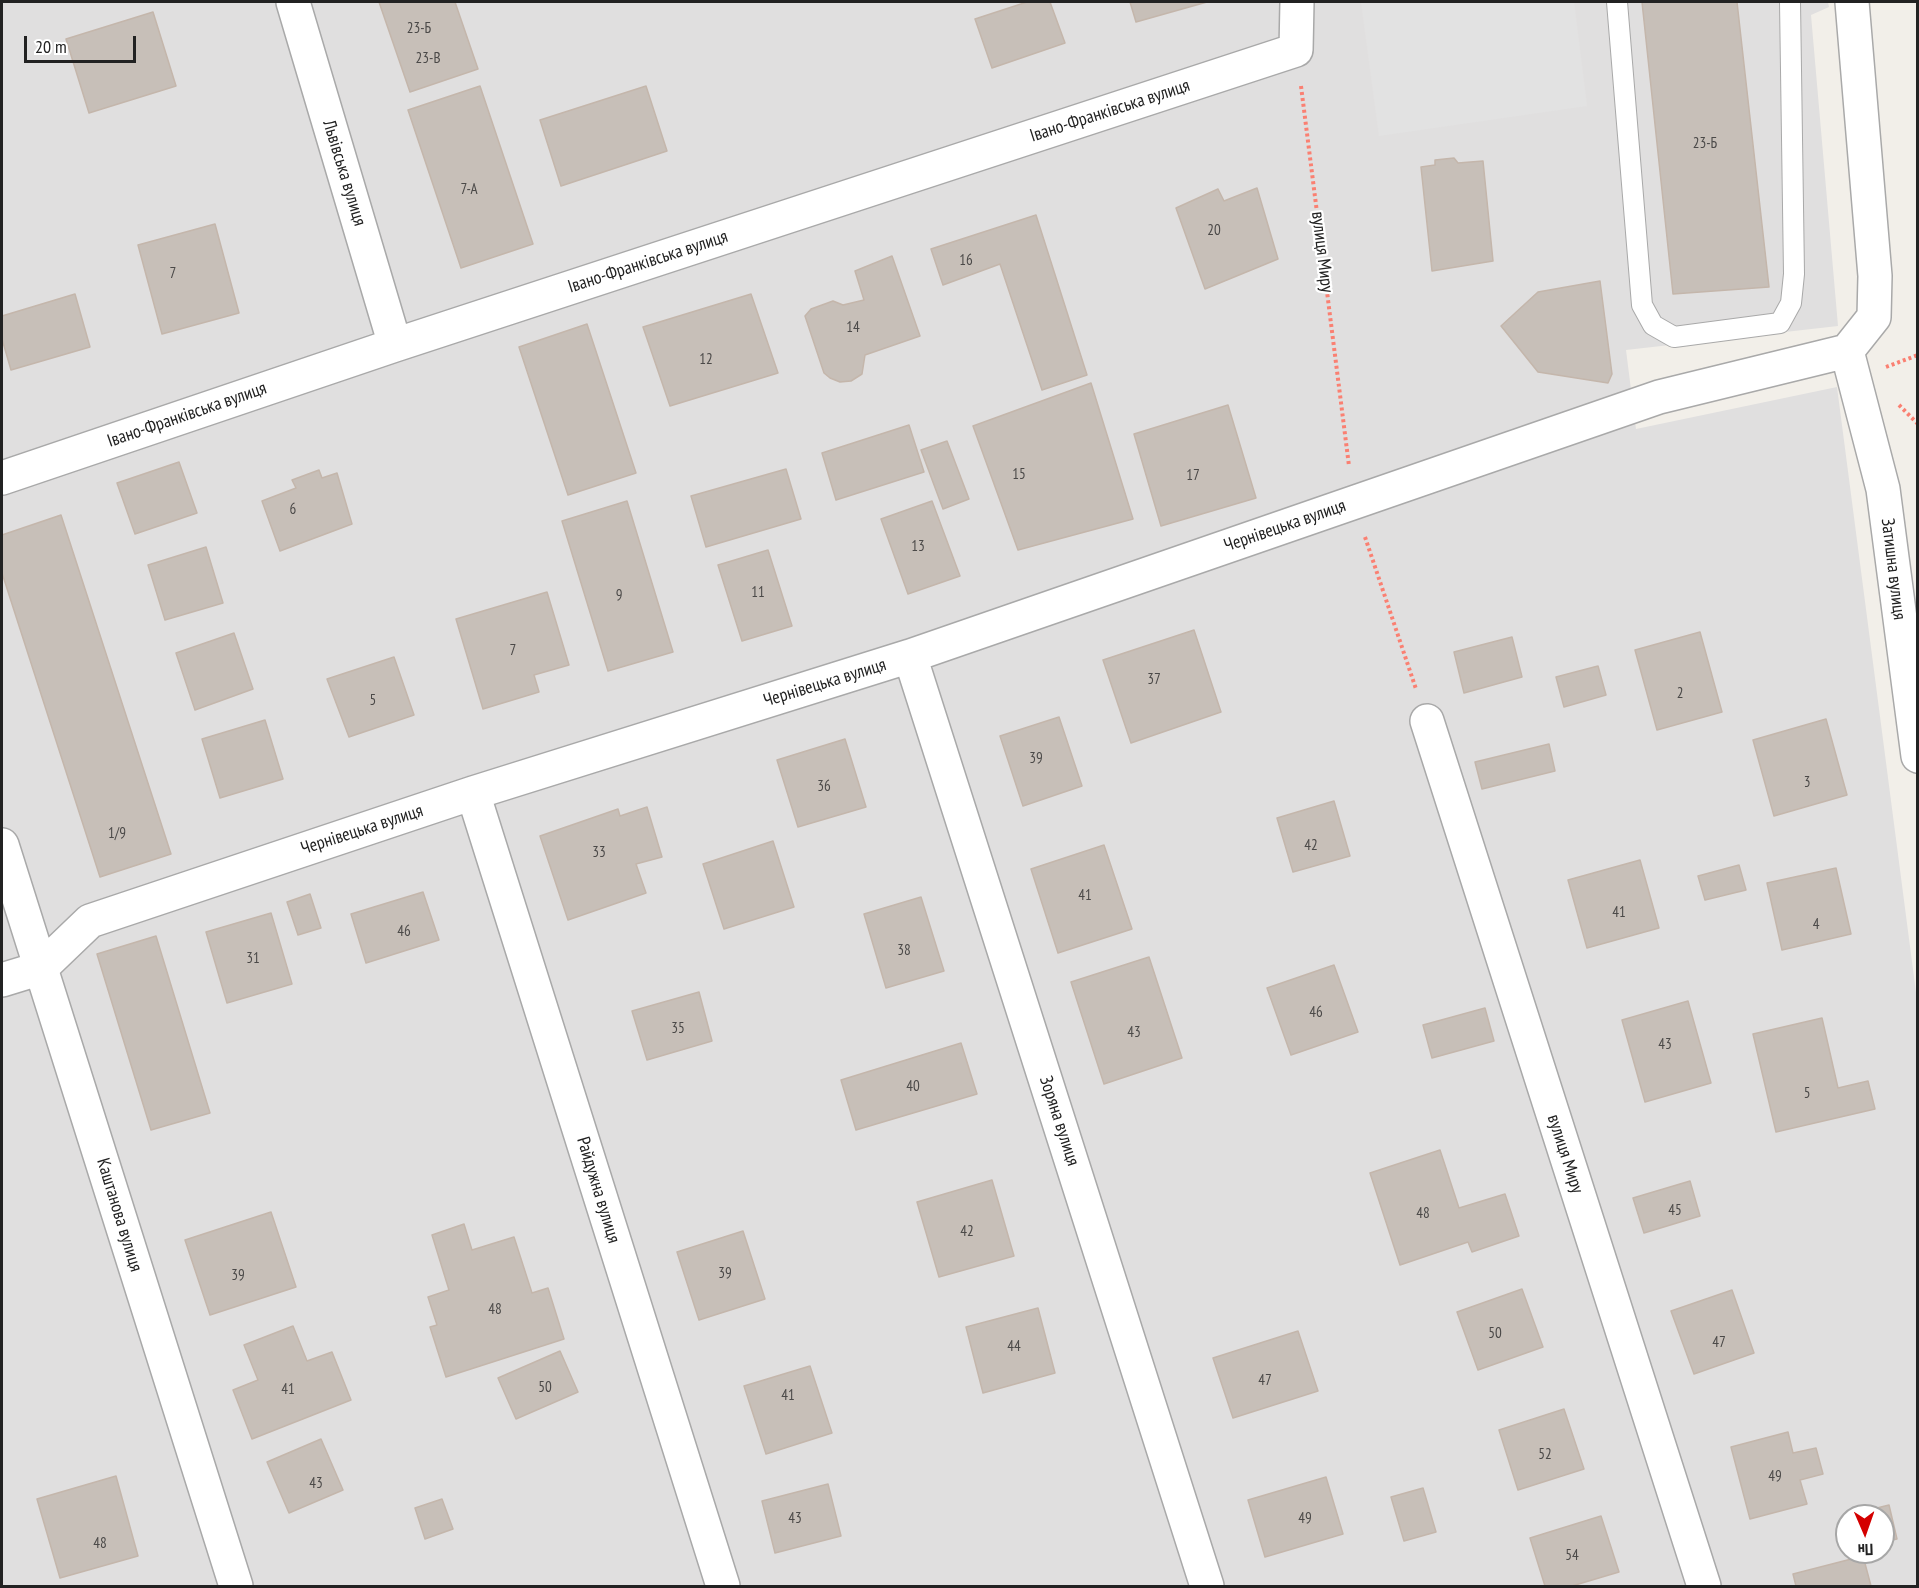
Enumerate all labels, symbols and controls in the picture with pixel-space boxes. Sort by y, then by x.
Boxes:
house number: 23-Б [407,20,431,38]
scale bar [27,24,140,62]
text: 20 m [35,35,67,58]
house number: 23-В [416,50,440,68]
street label: Івано-Франківська вулиця [1027,75,1193,147]
street label: Львівська вулиця [318,118,370,228]
house number: 23-Б [1693,135,1717,153]
house number: 7-А [461,181,477,199]
street label: вулиця Миру [1306,210,1338,294]
house number: 20 [1207,222,1221,240]
street label: Івано-Франківська вулиця [565,226,731,298]
house number: 16 [959,252,973,270]
house number: 7 [170,265,176,283]
house number: 14 [846,319,860,337]
house number: 12 [699,351,713,369]
street label: Івано-Франківська вулиця [105,378,269,452]
house number: 15 [1012,466,1026,484]
house number: 17 [1186,467,1200,485]
street label: Чернівецька вулиця [1221,495,1349,557]
house number: 6 [290,501,296,519]
street label: Затишна вулиця [1876,517,1910,621]
house number: 13 [911,538,925,556]
house number: 11 [751,584,765,602]
house number: 9 [616,587,622,605]
house number: 7 [510,642,516,660]
street label: Чернівецька вулиця [761,654,889,712]
house number: 37 [1147,671,1161,689]
house number: 2 [1677,685,1683,703]
house number: 5 [370,692,376,710]
house number: 39 [1029,750,1043,768]
house number: 3 [1804,774,1810,792]
house number: 36 [817,778,831,796]
street label: Чернівецька вулиця [298,800,426,860]
house number: 1/9 [108,825,126,843]
house number: 42 [1304,837,1318,855]
house number: 33 [592,844,606,862]
house number: 41 [1078,887,1092,905]
house number: 41 [1612,904,1626,922]
house number: 4 [1813,916,1819,934]
house number: 46 [397,923,411,941]
house number: 38 [897,942,911,960]
house number: 31 [246,950,260,968]
house number: 46 [1309,1004,1323,1022]
house number: 35 [671,1020,685,1038]
house number: 43 [1127,1024,1141,1042]
house number: 43 [1658,1036,1672,1054]
street label: Зоряна вулиця [1034,1073,1084,1169]
house number: 40 [906,1078,920,1096]
house number: 5 [1804,1085,1810,1103]
street label: вулиця Миру [1542,1112,1588,1196]
street label: Райдужна вулиця [572,1134,624,1246]
street label: Каштанова вулиця [91,1156,147,1274]
house number: 45 [1668,1202,1682,1220]
house number: 48 [1416,1205,1430,1223]
house number: 42 [960,1223,974,1241]
house number: 39 [718,1265,732,1283]
house number: 39 [231,1267,245,1285]
house number: 48 [488,1301,502,1319]
house number: 50 [1488,1325,1502,1343]
house number: 47 [1712,1334,1726,1352]
house number: 44 [1007,1338,1021,1356]
house number: 47 [1258,1372,1272,1390]
house number: 50 [538,1379,552,1397]
house number: 41 [281,1381,295,1399]
house number: 41 [781,1387,795,1405]
house number: 52 [1538,1446,1552,1464]
house number: 49 [1768,1468,1782,1486]
house number: 43 [309,1475,323,1493]
north arrow [1835,1504,1895,1564]
house number: 43 [788,1510,802,1528]
house number: 49 [1298,1510,1312,1528]
house number: 48 [93,1535,107,1553]
text: Пн [1857,1540,1874,1560]
house number: 54 [1565,1547,1579,1565]

